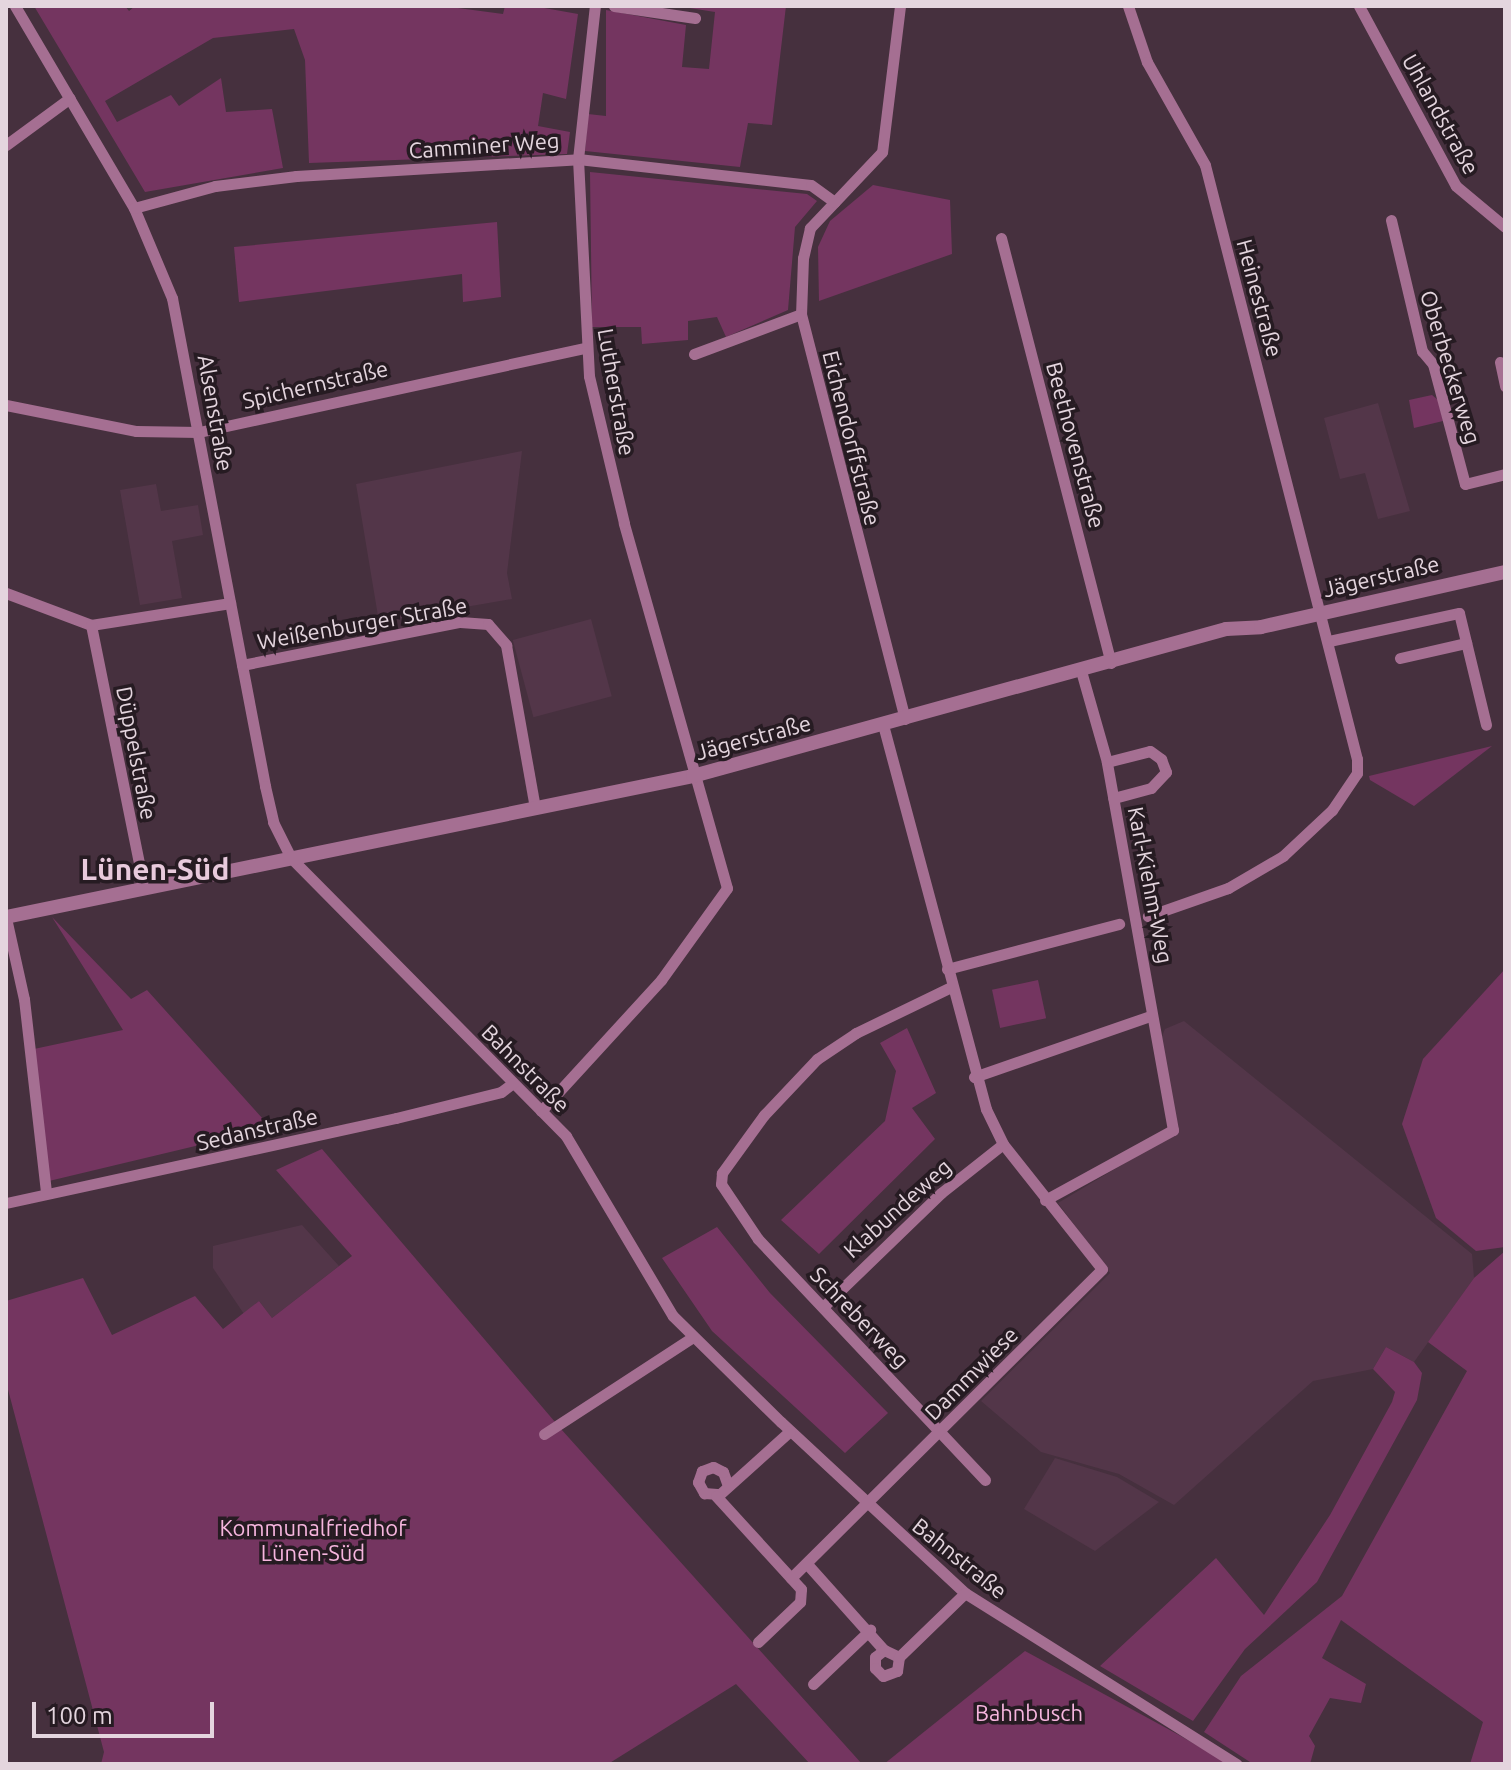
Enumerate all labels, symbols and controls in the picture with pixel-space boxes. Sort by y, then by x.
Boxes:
street label: Uhlandstraße [1397,49,1485,179]
street label: Camminer Weg [408,127,560,163]
street label: Heinestraße [1232,236,1288,360]
street label: Oberbeckerweg [1415,287,1487,447]
street label: Lutherstraße [593,326,641,458]
street label: Eichendorffstraße [818,348,886,528]
street label: Alsenstraße [193,353,239,473]
street label: Spichernstraße [240,354,390,414]
street label: Beethovenstraße [1041,359,1111,531]
street label: Jägerstraße [1320,550,1442,602]
street label: Weißenburger Straße [255,592,469,654]
street label: Düppelstraße [111,684,163,822]
street label: Jägerstraße [692,709,814,765]
street label: Karl-Kiehm-Weg [1123,804,1179,966]
district label: Lünen-Süd [81,851,229,887]
street label: Bahnstraße [476,1018,576,1118]
street label: Sedanstraße [194,1102,320,1156]
street label: Klabundeweg [838,1153,956,1263]
street label: Schreberweg [805,1261,915,1373]
street label: Dammwiese [919,1321,1023,1425]
street label: Bahnstraße [908,1512,1012,1604]
park label: Kommunalfriedhof Lünen-Süd [219,1514,407,1566]
scale bar [36,1686,218,1736]
park label: Bahnbusch [975,1700,1083,1726]
text: 100 m [46,1702,113,1729]

